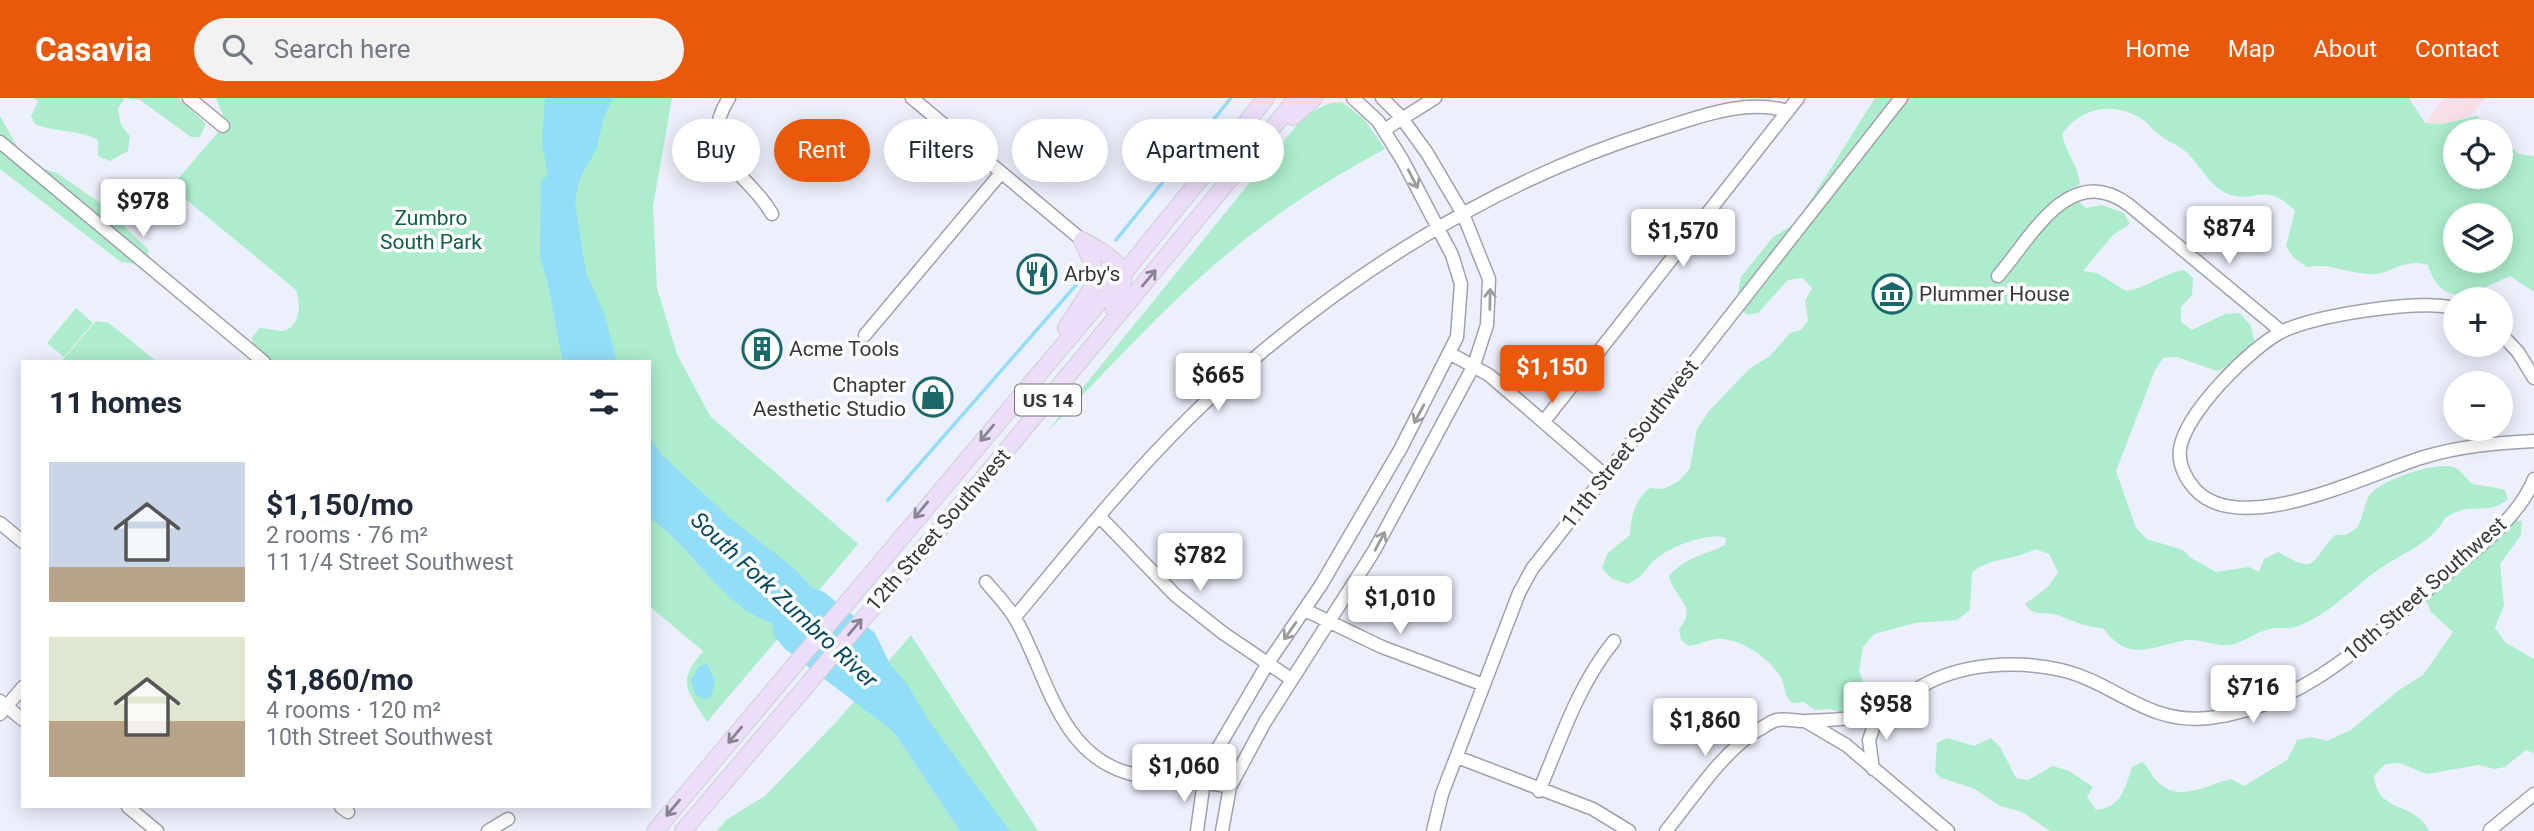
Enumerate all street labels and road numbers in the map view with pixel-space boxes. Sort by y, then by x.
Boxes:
street label: 11th Street Southwest [1557,355,1703,533]
road number: US 14 [1015,384,1081,416]
street label: 12th Street Southwest [861,444,1015,616]
street label: 10th Street Southwest [2339,512,2511,666]

